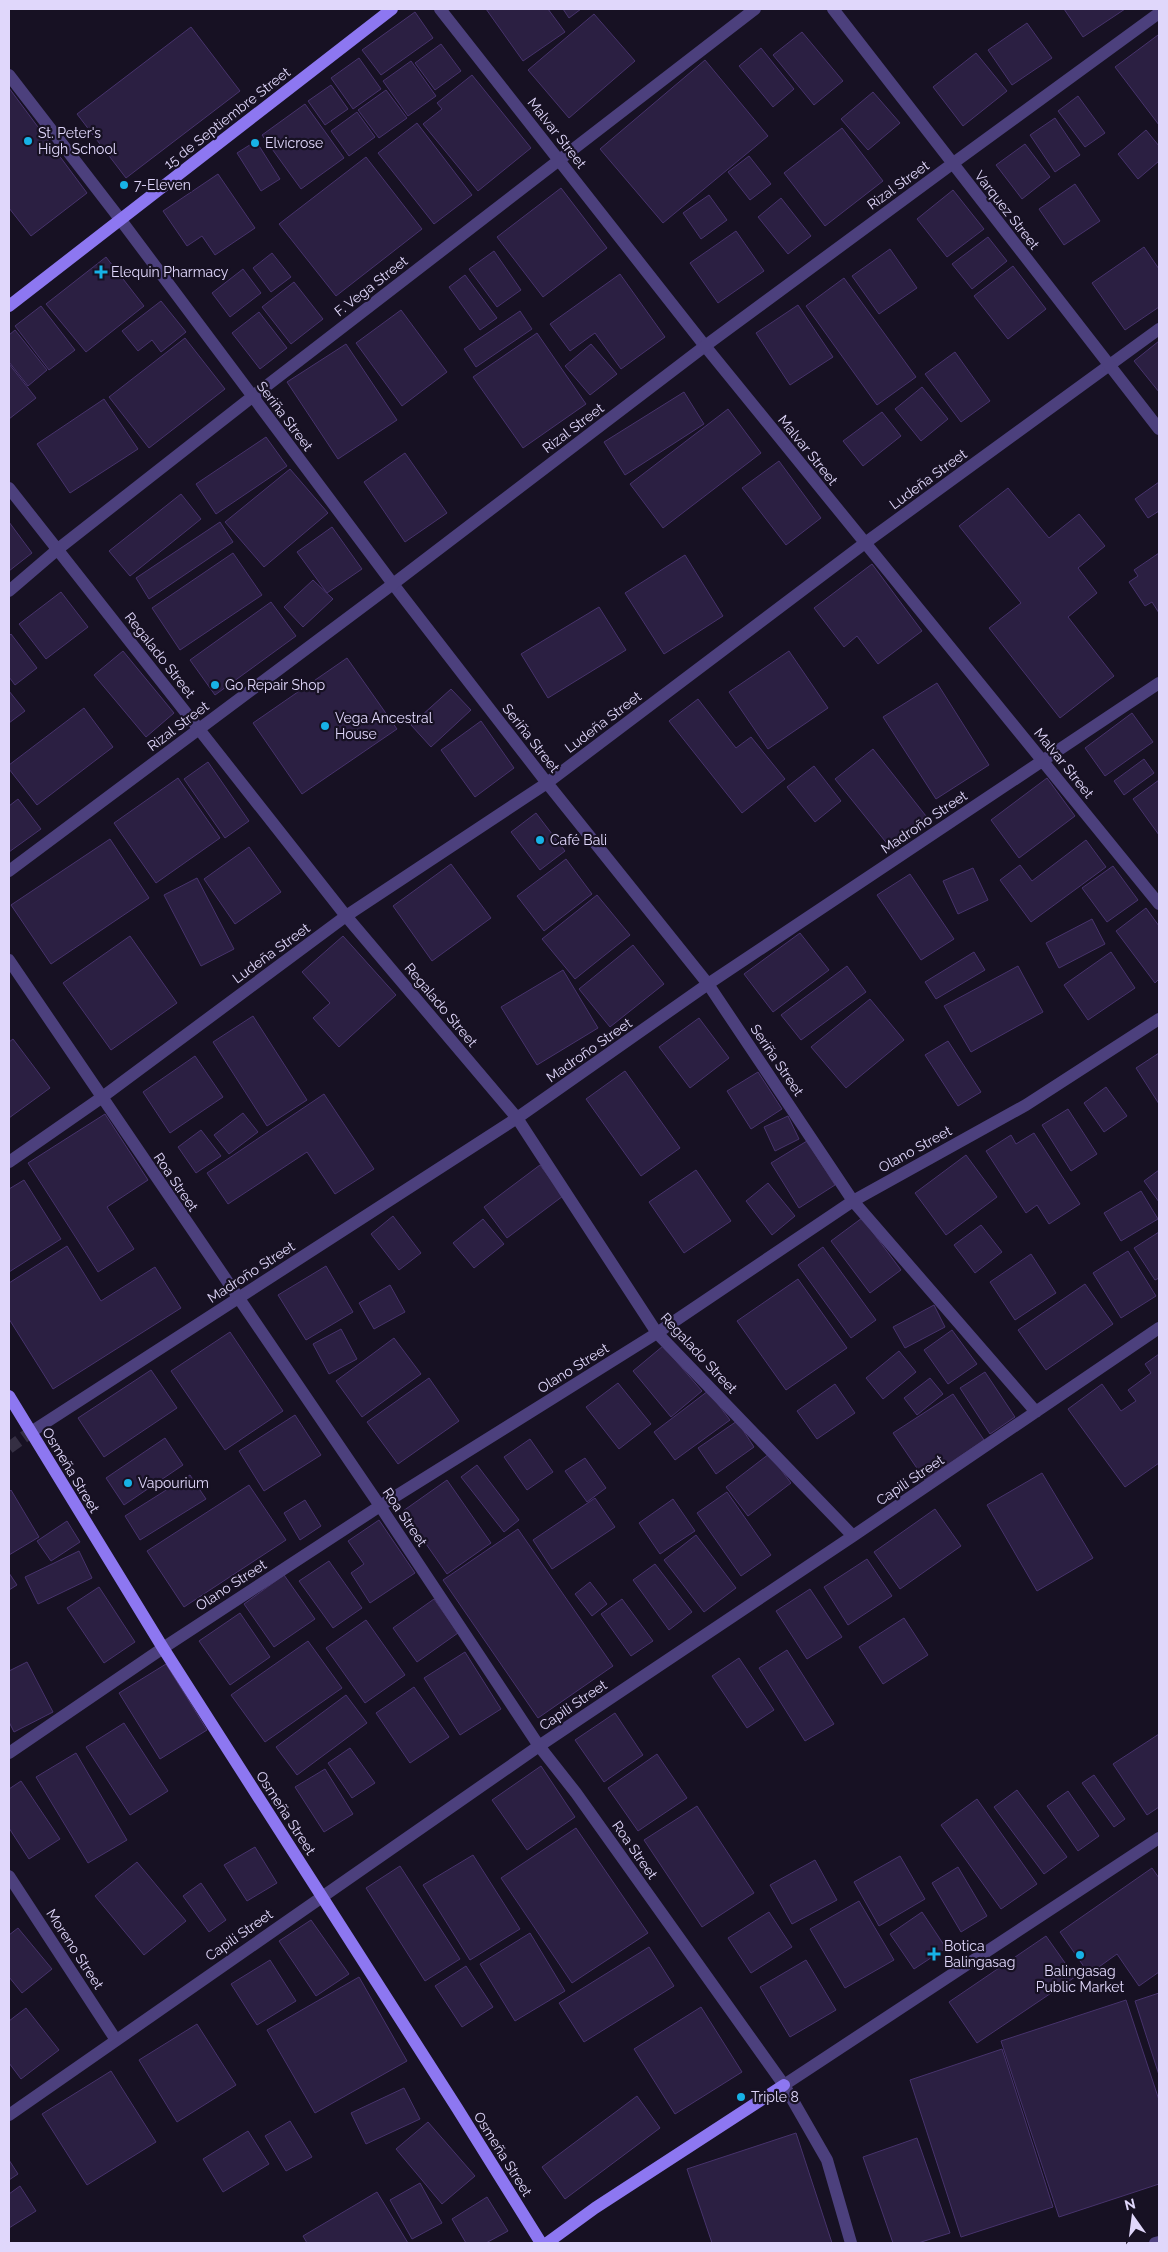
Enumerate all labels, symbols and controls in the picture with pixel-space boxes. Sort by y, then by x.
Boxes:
street label: 15 de Septiembre Street [161,64,294,172]
street label: Malvar Street [524,94,590,172]
place label: St. Peter's High School [38,125,117,157]
marker: St. Peter's High School [22,135,34,147]
place label: Elvicrose [265,135,323,151]
marker: Elvicrose [249,137,261,149]
street label: Rizal Street [864,157,932,213]
street label: Varquez Street [971,167,1043,253]
place label: 7-Eleven [134,177,191,193]
marker: 7-Eleven [118,179,130,191]
street label: F. Vega Street [331,252,411,319]
place label: Elequin Pharmacy [111,264,229,280]
marker: Elequin Pharmacy [95,266,107,278]
street label: Seriña Street [254,378,317,454]
street label: Rizal Street [539,400,607,456]
street label: Malvar Street [775,412,841,488]
street label: Ludeña Street [886,445,970,512]
street label: Regalado Street [122,609,199,701]
place label: Go Repair Shop [225,677,326,693]
marker: Go Repair Shop [209,679,221,691]
street label: Ludeña Street [562,688,645,756]
street label: Rizal Street [144,698,212,754]
street label: Seriña Street [499,700,563,776]
place label: Vega Ancestral House [335,710,433,742]
marker: Vega Ancestral House [319,720,331,732]
street label: Malvar Street [1031,725,1097,801]
street label: Madroño Street [878,787,970,857]
place label: Café Bali [550,832,607,848]
marker: Café Bali [534,834,546,846]
street label: Ludeña Street [229,919,313,986]
street label: Regalado Street [401,960,481,1050]
street label: Madroño Street [543,1014,635,1085]
street label: Seriña Street [747,1021,807,1099]
street label: Olano Street [876,1122,954,1176]
street label: Roa Street [151,1150,202,1215]
street label: Madroño Street [205,1238,298,1306]
street label: Regalado Street [658,1309,741,1397]
street label: Olano Street [534,1340,612,1396]
street label: Osmeña Street [39,1425,103,1516]
street label: Capili Street [873,1451,947,1508]
place label: Vapourium [138,1475,209,1491]
marker: Vapourium [122,1477,134,1489]
street label: Roa Street [380,1485,431,1550]
street label: Olano Street [193,1556,270,1614]
street label: Capili Street [536,1676,610,1733]
street label: Osmeña Street [253,1768,319,1858]
street label: Roa Street [609,1818,661,1882]
street label: Moreno Street [43,1906,107,1992]
street label: Capili Street [202,1906,276,1964]
place label: Botica Balingasag [944,1938,1015,1970]
marker: Botica Balingasag [928,1948,940,1960]
marker: Balingasag Public Market [1074,1949,1086,1961]
place label: Balingasag Public Market [1036,1963,1125,1995]
place label: Triple 8 [751,2089,799,2105]
marker: Triple 8 [735,2091,747,2103]
street label: Osmeña Street [471,2109,536,2199]
north arrow [1108,2192,1158,2242]
text: N [1123,2195,1137,2213]

